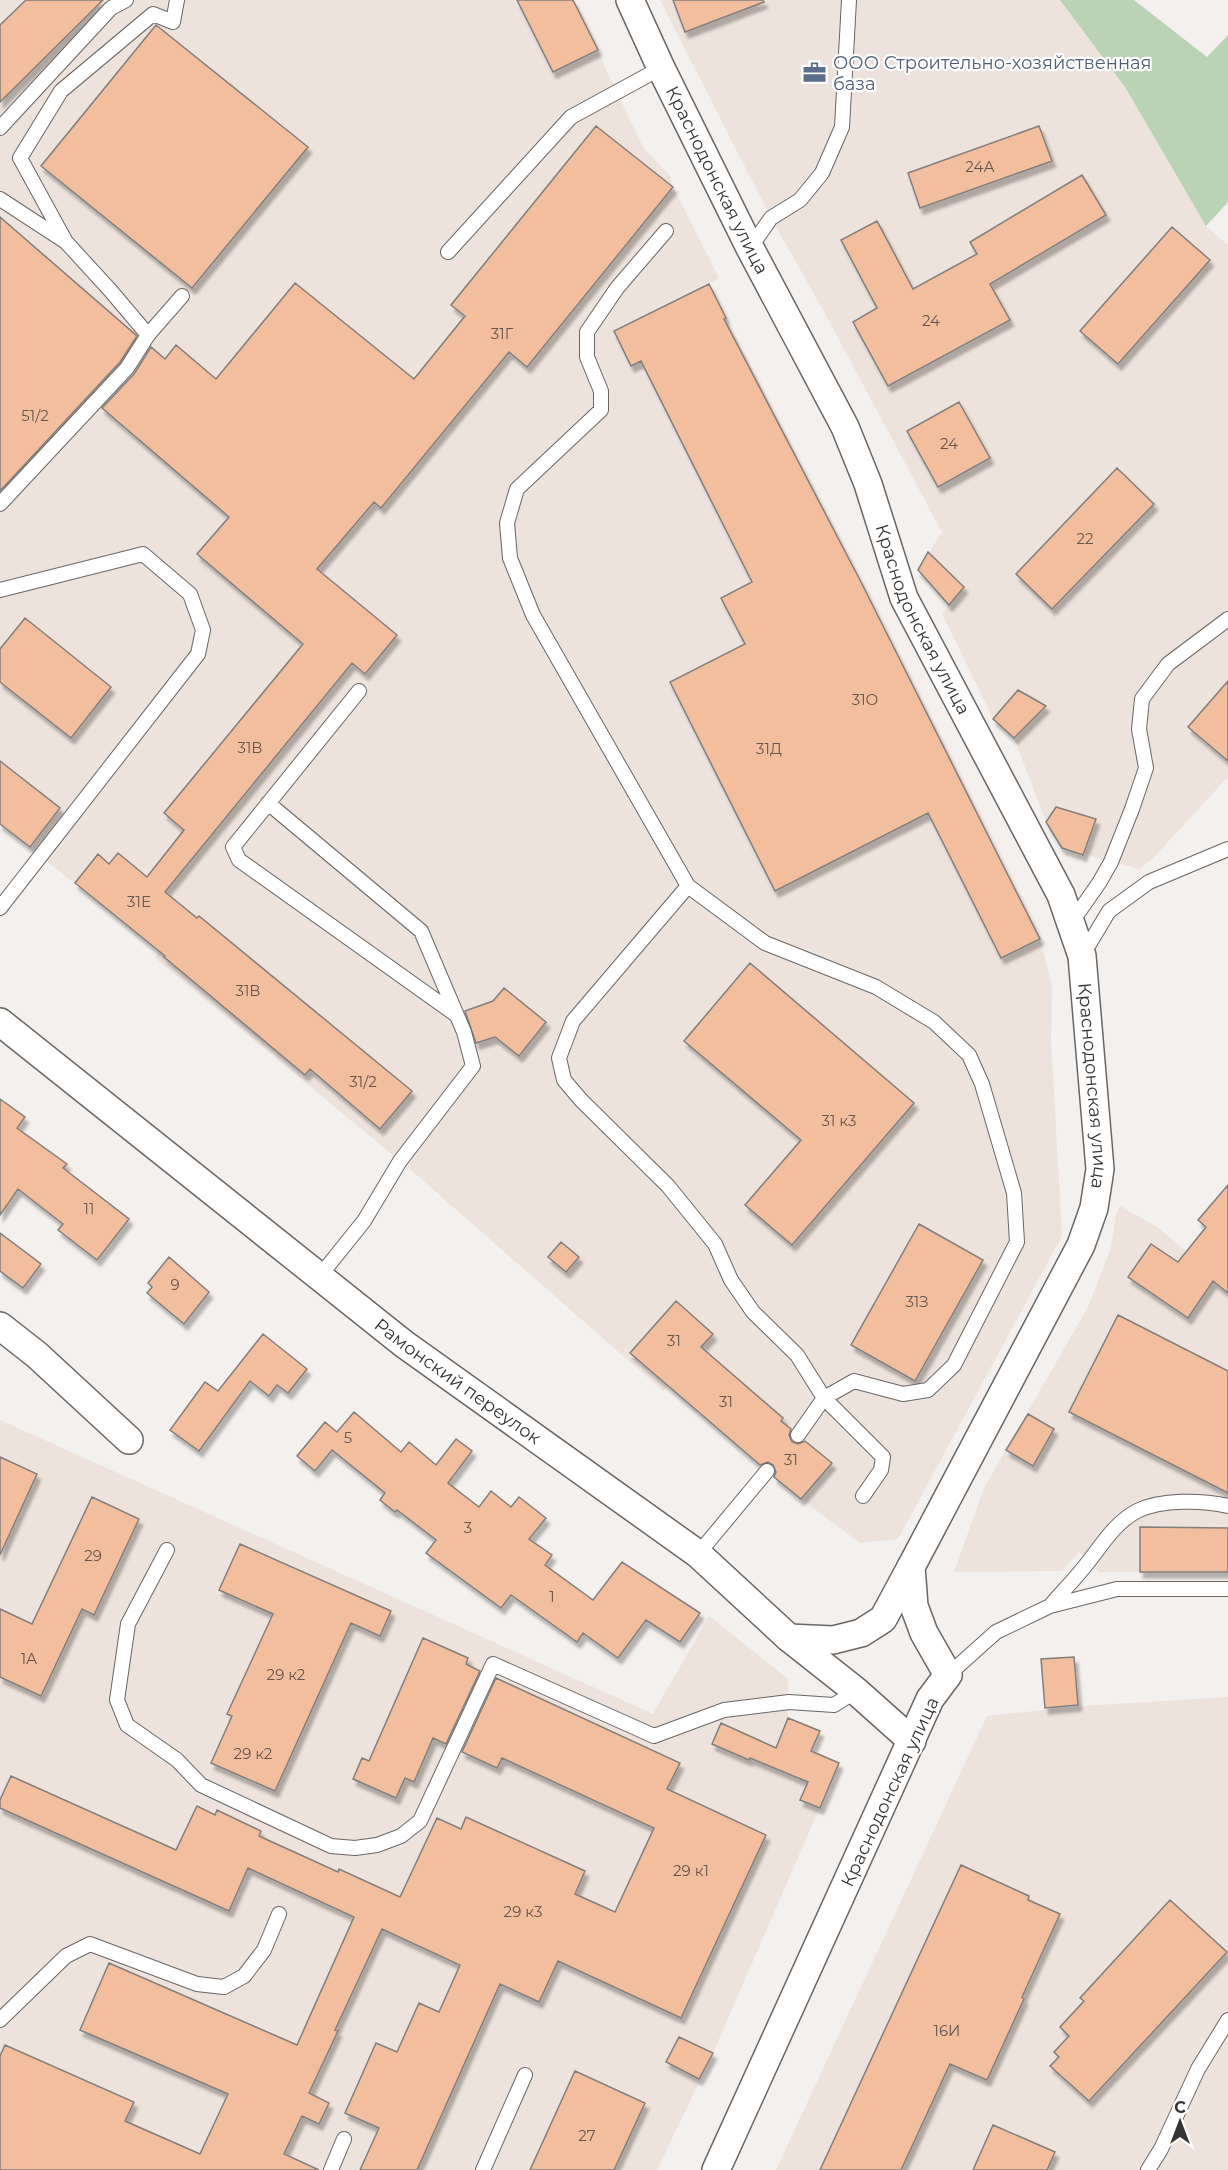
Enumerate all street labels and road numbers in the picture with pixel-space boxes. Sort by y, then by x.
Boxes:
street label: Краснодонская улица [661,83,773,278]
street label: Краснодонская улица [870,522,975,718]
street label: Краснодонская улица [1073,982,1111,1191]
street label: Рамонский переулок [370,1314,546,1450]
street label: Краснодонская улица [836,1694,944,1890]

